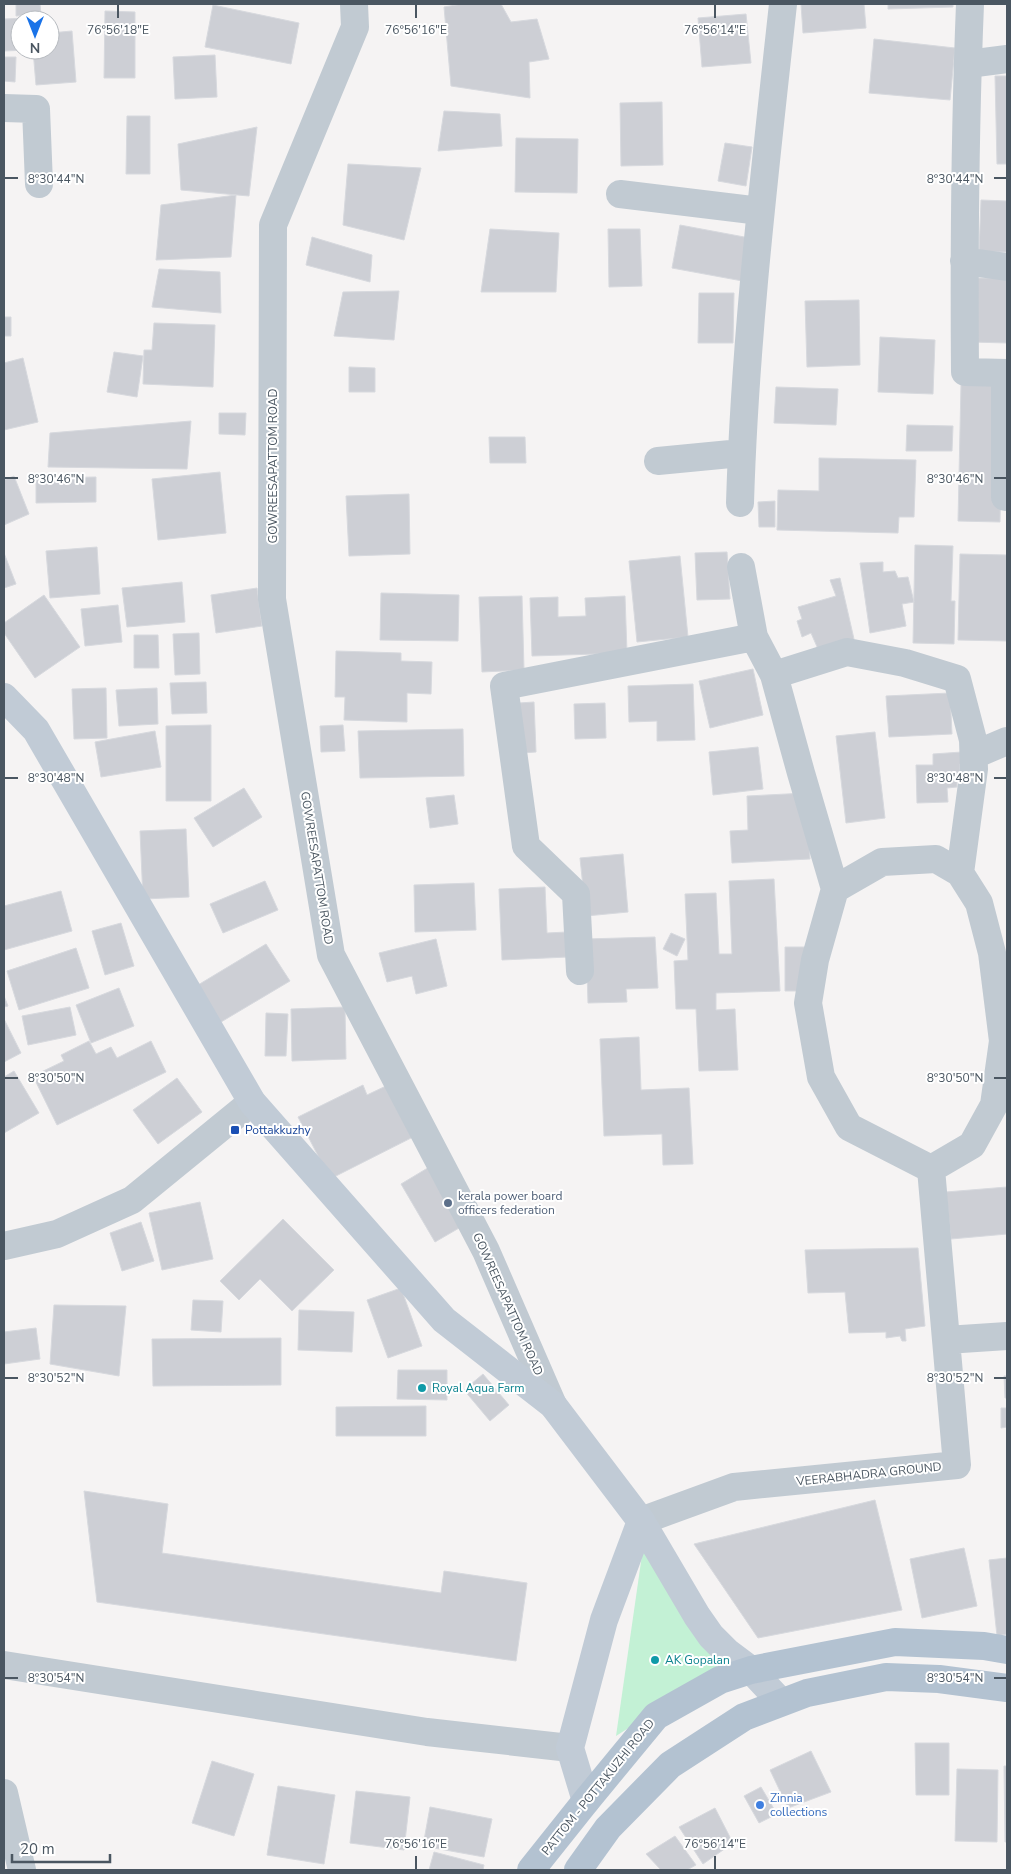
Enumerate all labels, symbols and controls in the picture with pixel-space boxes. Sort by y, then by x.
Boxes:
north arrow [10,10,60,60]
text: 76°56'18"E [87,22,149,38]
text: 76°56'16"E [385,22,447,38]
text: 76°56'14"E [684,22,746,38]
text: N [30,38,40,57]
text: 8°30'44"N [28,171,84,187]
text: 8°30'44"N [927,171,983,187]
street label: GOWREESAPATTOM ROAD [265,389,281,543]
text: 8°30'46"N [28,471,84,487]
text: 8°30'46"N [927,471,983,487]
text: 8°30'48"N [28,770,84,786]
text: 8°30'48"N [927,770,983,786]
street label: GOWREESAPATTOM ROAD [297,790,337,946]
text: 8°30'50"N [28,1070,84,1086]
text: 8°30'50"N [927,1070,983,1086]
place label: Pottakkuzhy [245,1122,312,1138]
marker: Pottakkuzhy [229,1124,241,1136]
place label: kerala power board officers federation [458,1188,562,1218]
marker: kerala power board officers federation [442,1197,454,1209]
street label: GOWREESAPATTOM ROAD [469,1230,547,1378]
text: 8°30'52"N [28,1370,84,1386]
text: 8°30'52"N [927,1370,983,1386]
place label: Royal Aqua Farm [432,1380,525,1396]
marker: Royal Aqua Farm [416,1382,428,1394]
street label: VEERABHADRA GROUND [795,1458,942,1490]
place label: AK Gopalan [665,1652,730,1668]
marker: AK Gopalan [649,1654,661,1666]
text: 8°30'54"N [28,1670,84,1686]
text: 8°30'54"N [927,1670,983,1686]
street label: PATTOM - POTTAKUZHI ROAD [538,1715,658,1859]
place label: Zinnia collections [770,1790,828,1820]
marker: Zinnia collections [754,1799,766,1811]
scale bar [12,1832,110,1864]
text: 76°56'16"E [385,1836,447,1852]
text: 76°56'14"E [684,1836,746,1852]
text: 20 m [20,1839,55,1859]

